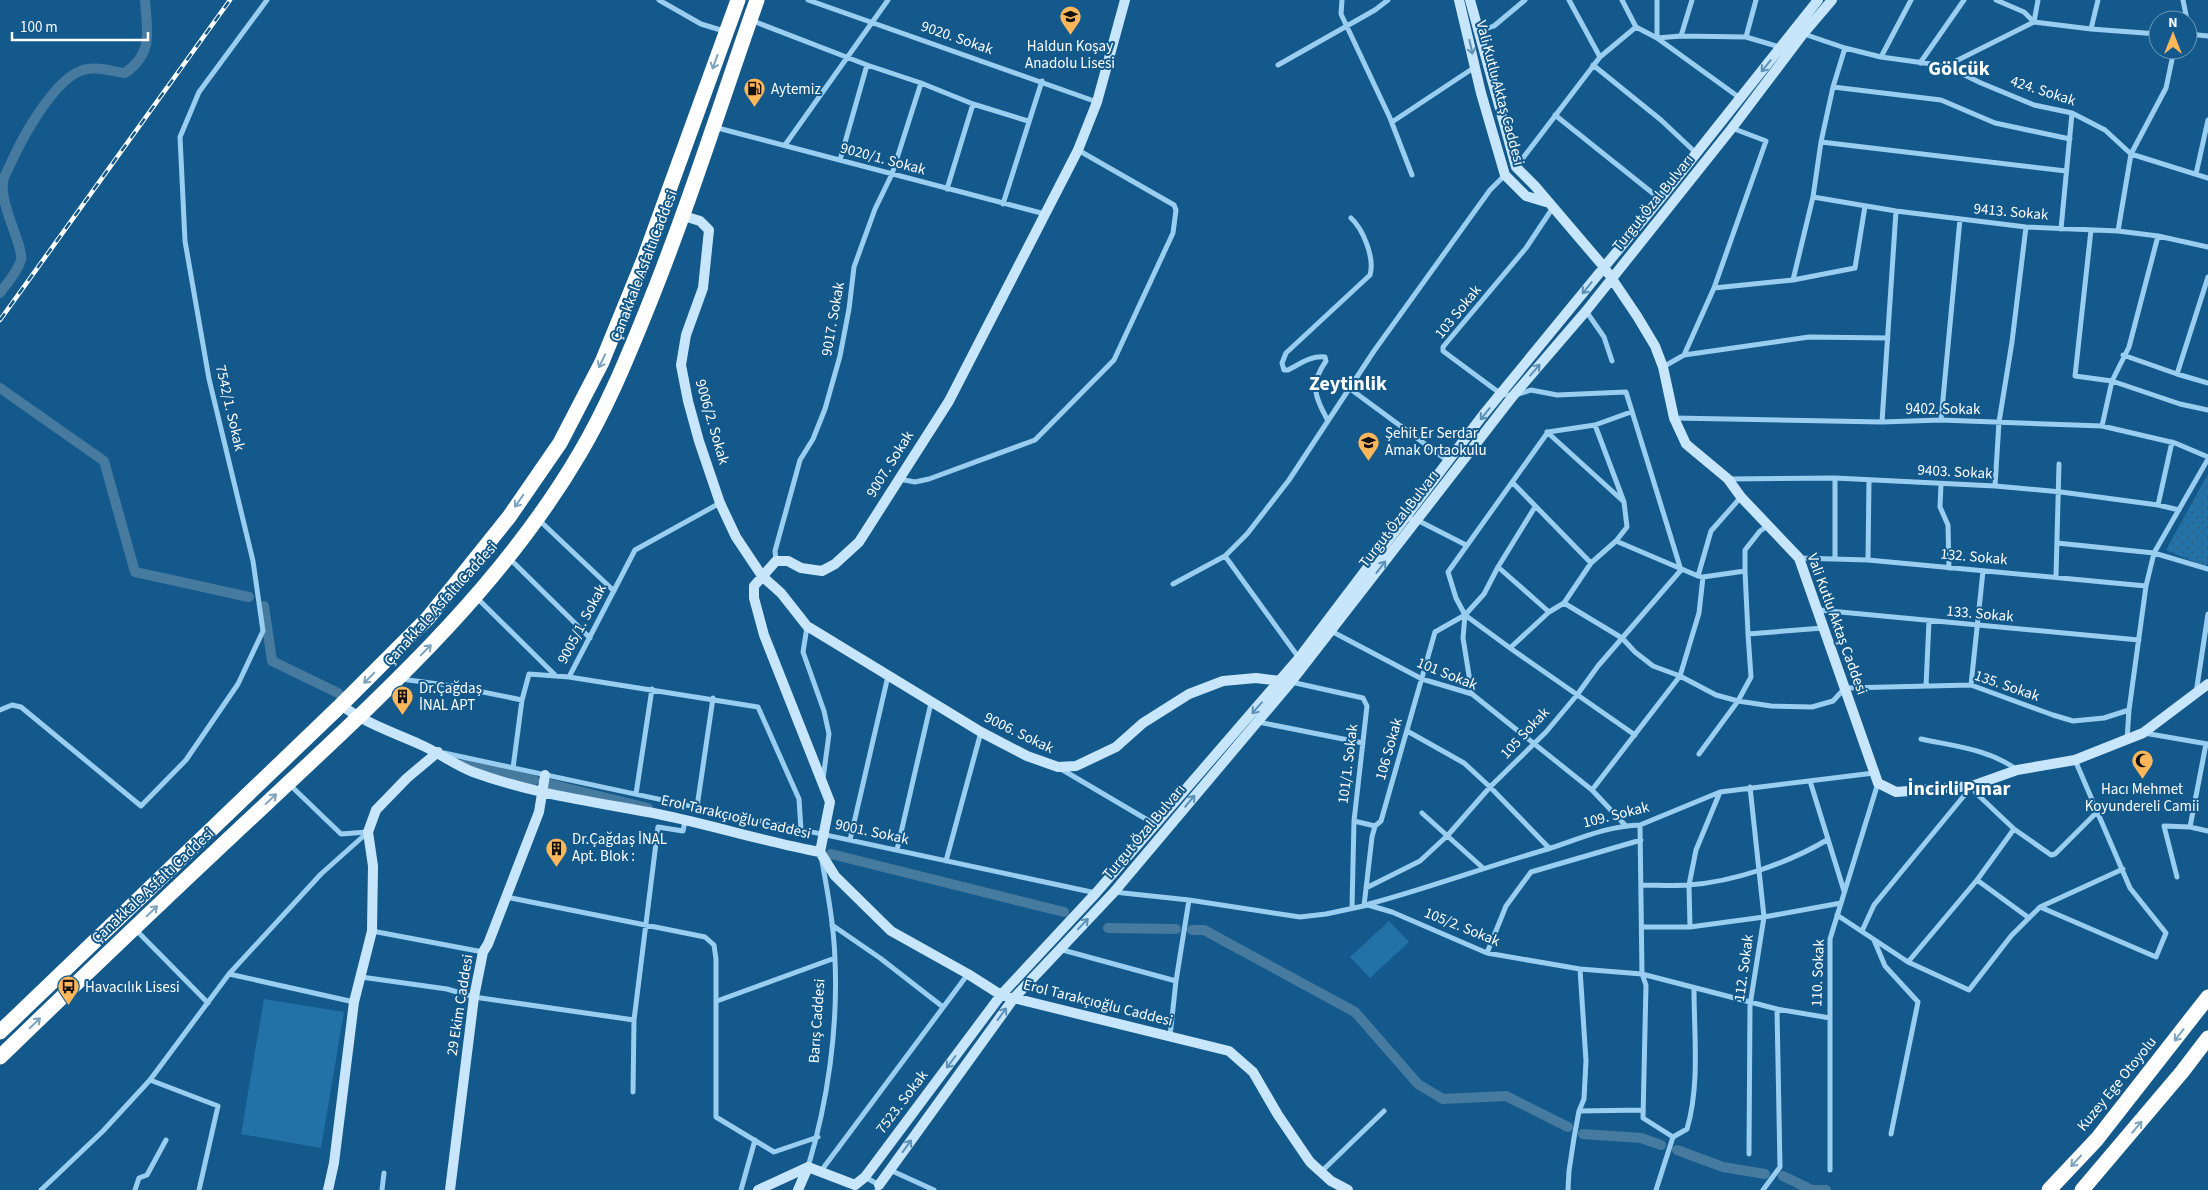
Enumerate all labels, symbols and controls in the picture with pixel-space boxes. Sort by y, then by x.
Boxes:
school or university icon: Haldun Koşay Anadolu Lisesi [1058,5,1082,36]
scale bar [12,10,149,42]
north arrow [2148,10,2198,60]
text: N [2168,13,2178,33]
street label: 9020. Sokak [918,16,996,60]
text: 100 m [20,17,58,38]
street label: Vali Kutlu Aktaş Caddesi [1471,18,1529,168]
place label: Haldun Koşay Anadolu Lisesi [1025,36,1115,74]
one-way arrow [1467,39,1476,55]
one-way arrow [710,54,719,70]
district label: Gölcük [1928,55,1990,83]
one-way arrow [1760,59,1771,72]
street label: 424. Sokak [2008,71,2079,112]
fuel station icon: Aytemiz [743,77,767,108]
place label: Aytemiz [771,79,821,100]
street label: 9020/1. Sokak [838,138,929,181]
street label: Turgut Özal Bulvarı [1608,150,1698,256]
street label: Çanakkale Asfaltı Caddesi [605,187,683,345]
street label: 9413. Sokak [1973,198,2050,226]
street label: 9017. Sokak [816,280,850,358]
street label: 103 Sokak [1430,280,1487,343]
one-way arrow [1582,281,1593,294]
one-way arrow [596,353,606,368]
street label: 7542/1. Sokak [210,363,250,454]
one-way arrow [1530,364,1541,377]
district label: Zeytinlik [1309,370,1387,398]
street label: 9006/2. Sokak [690,377,734,468]
street label: 9402. Sokak [1906,399,1981,420]
one-way arrow [1479,407,1490,420]
place label: Şehit Er Serdar Amak Ortaokulu [1385,423,1487,461]
street label: 9007. Sokak [861,426,919,501]
school or university icon: Şehit Er Serdar Amak Ortaokulu [1357,430,1381,461]
street label: 9403. Sokak [1917,460,1994,484]
street label: Turgut Özal Bulvarı [1354,466,1444,572]
one-way arrow [514,494,525,508]
street label: Çanakkale Asfaltı Caddesi [379,537,503,671]
street label: 132. Sokak [1939,544,2009,570]
street label: Vali Kutlu Aktaş Caddesi [1802,550,1872,698]
one-way arrow [1375,560,1386,573]
street label: 9005/1. Sokak [552,580,612,668]
street label: 133. Sokak [1945,601,2015,627]
one-way arrow [419,644,432,656]
street label: 101 Sokak [1414,652,1481,696]
street label: 135. Sokak [1972,665,2043,707]
one-way arrow [363,671,375,684]
place label: Dr.Çağdaş İNAL APT [419,678,482,716]
building icon: Dr.Çağdaş İNAL APT [391,685,415,716]
one-way arrow [1251,702,1262,715]
street label: 105 Sokak [1496,702,1555,763]
street label: 9006. Sokak [981,707,1058,759]
street label: 106 Sokak [1370,715,1408,783]
street label: 101/1. Sokak [1333,722,1363,805]
mosque icon: Hacı Mehmet Koyundereli Camii [2130,749,2154,780]
district label: İncirli Pınar [1908,775,2011,803]
place label: Hacı Mehmet Koyundereli Camii [2085,779,2199,817]
street label: Turgut Özal Bulvarı [1098,780,1190,884]
street label: Erol Tarakçıoğlu Caddesi [659,790,813,844]
one-way arrow [264,793,277,805]
one-way arrow [1184,795,1196,808]
street label: 109. Sokak [1581,797,1652,833]
street label: 9001. Sokak [833,814,911,850]
street label: Çanakkale Asfaltı Caddesi [87,824,219,948]
place label: Dr.Çağdaş İNAL Apt. Blok : [572,829,667,867]
building icon: Dr.Çağdaş İNAL Apt. Blok : [544,836,568,867]
street label: 105/2. Sokak [1421,902,1504,952]
one-way arrow [146,905,158,917]
one-way arrow [1077,917,1089,930]
street label: 112. Sokak [1729,933,1759,1003]
street label: 110. Sokak [1806,938,1830,1007]
street label: 29 Ekim Caddesi [442,953,478,1057]
street label: Erol Tarakçıoğlu Caddesi [1021,974,1175,1032]
bus stop icon: Havacılık Lisesi [57,975,81,1006]
place label: Havacılık Lisesi [85,977,180,998]
street label: Barış Caddesi [804,978,830,1064]
one-way arrow [997,1007,1007,1021]
one-way arrow [29,1017,41,1029]
one-way arrow [2173,1029,2184,1042]
street label: Kuzey Ege Otoyolu [2072,1032,2162,1136]
one-way arrow [946,1055,956,1069]
street label: 7523. Sokak [871,1065,933,1138]
one-way arrow [2132,1120,2143,1133]
one-way arrow [902,1139,912,1153]
one-way arrow [2070,1155,2082,1168]

